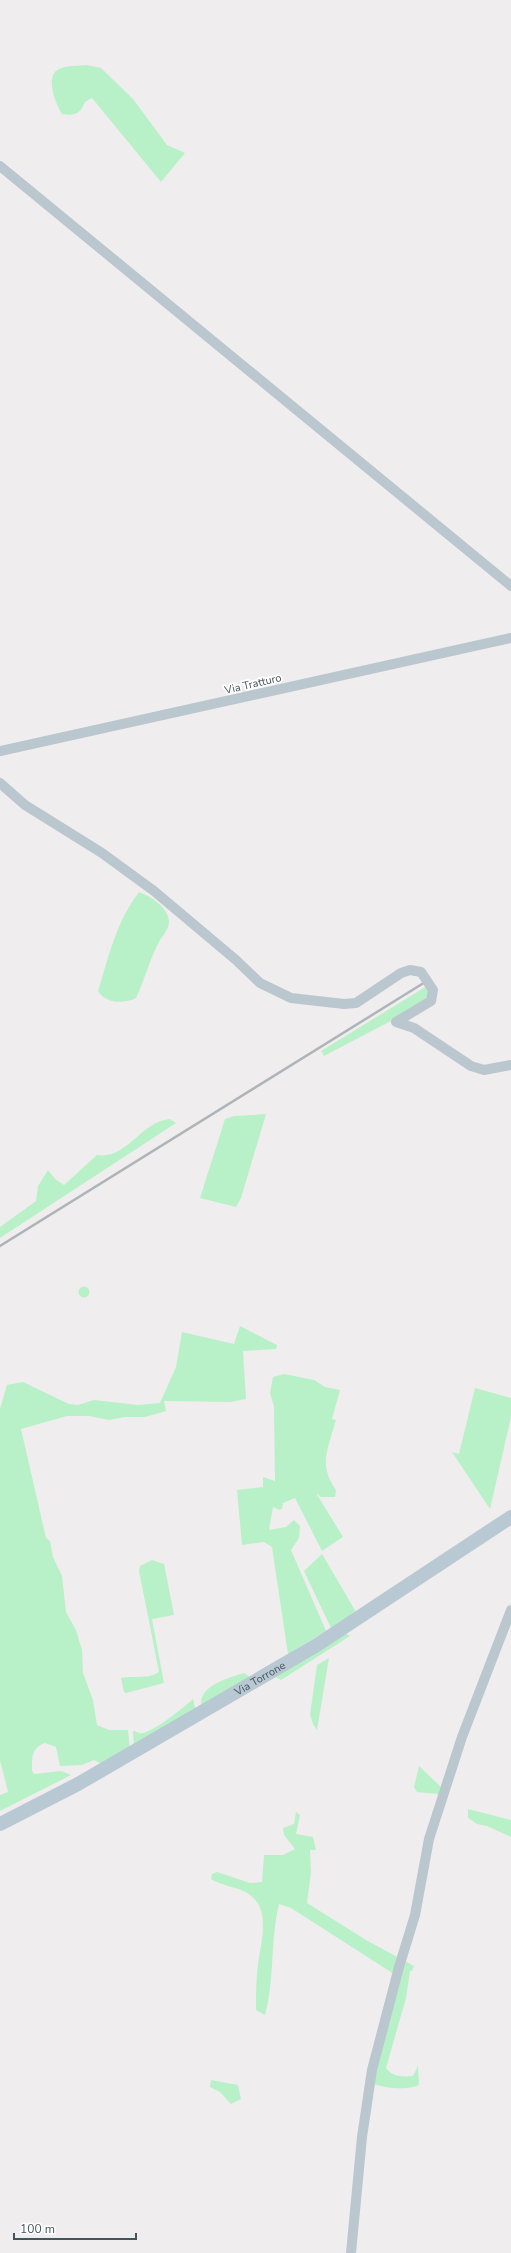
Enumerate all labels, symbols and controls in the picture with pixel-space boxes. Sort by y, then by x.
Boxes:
street label: Via Tratturo [222,670,283,698]
street label: Via Torrone [231,1657,288,1700]
scale bar [14,2215,136,2241]
text: 100 m [20,2221,55,2237]

